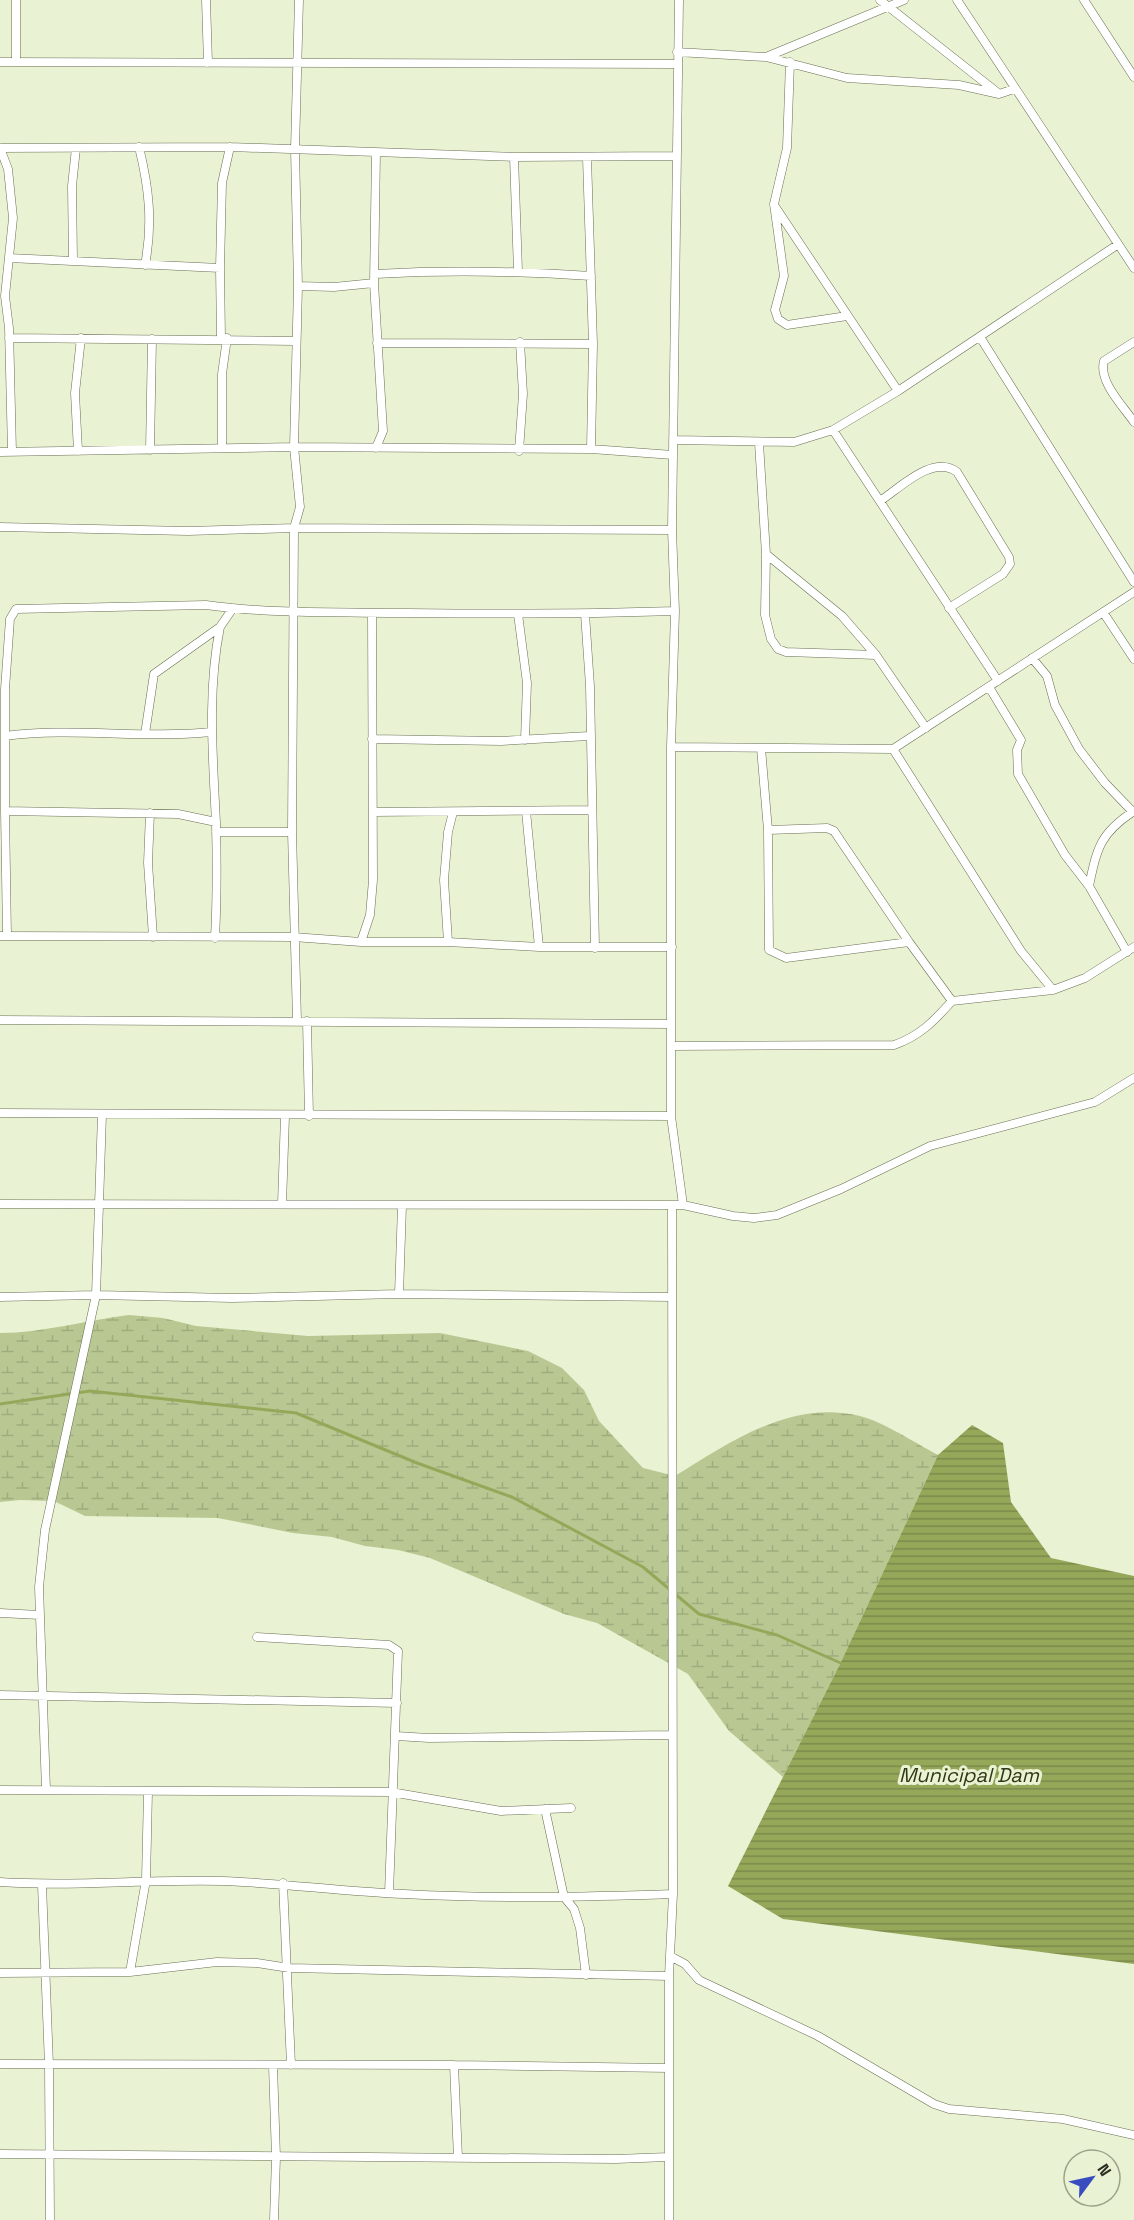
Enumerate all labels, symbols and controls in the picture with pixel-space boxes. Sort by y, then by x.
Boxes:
water label: Municipal Dam [899,1762,1040,1788]
north arrow [1062,2148,1122,2208]
text: N [1092,2160,1116,2180]

